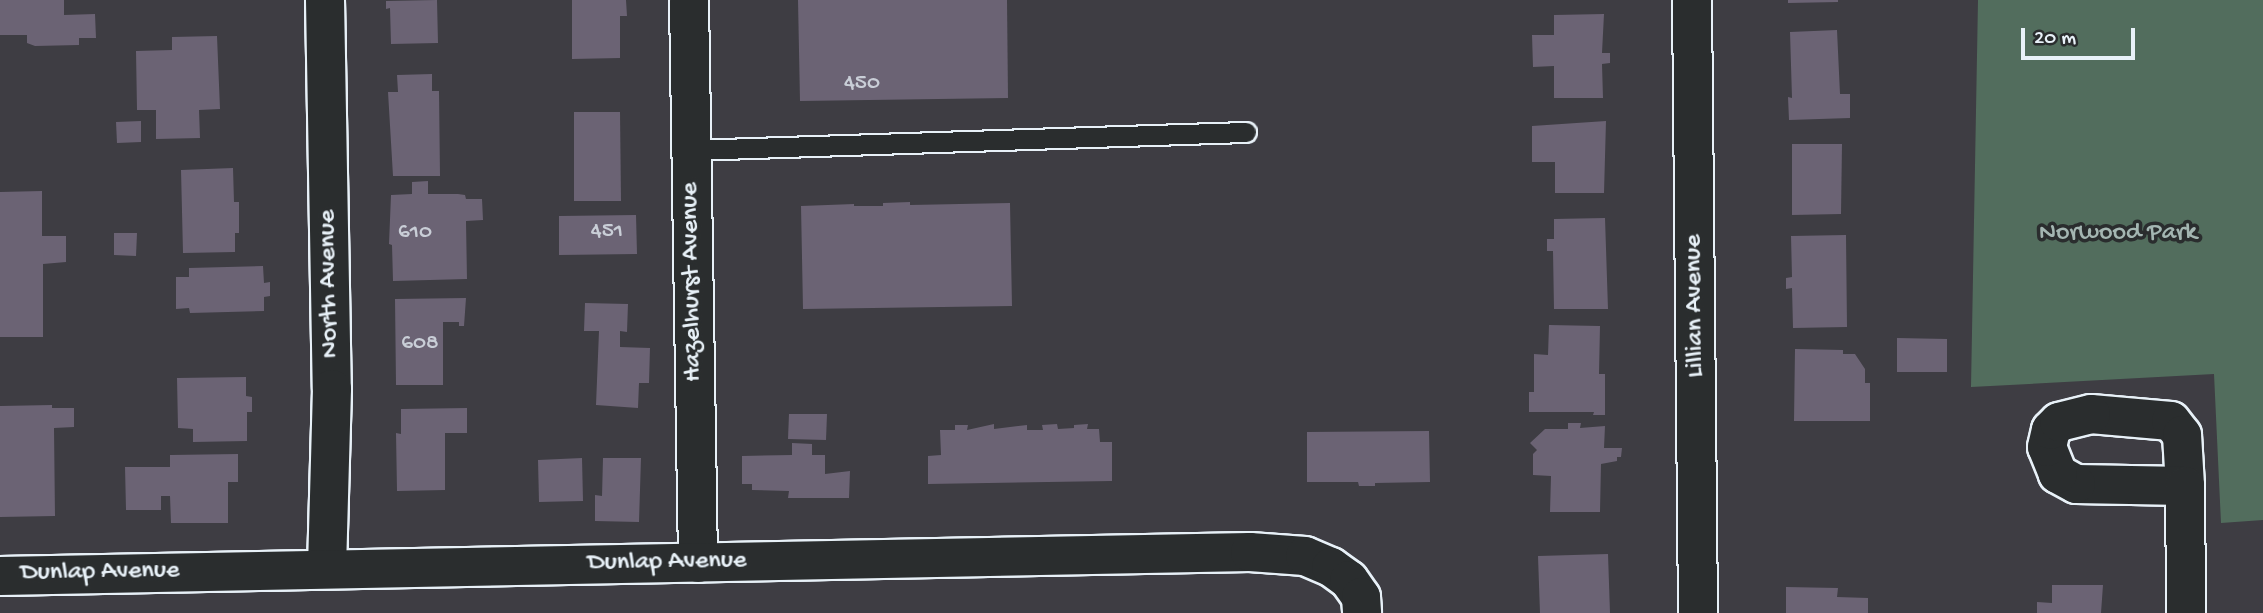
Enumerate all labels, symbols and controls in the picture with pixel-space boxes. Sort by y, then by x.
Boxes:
scale bar [2025,14,2139,58]
text: 20 m [2034,27,2076,52]
house number: 450 [844,70,880,98]
street label: Hazelhurst Avenue [676,182,710,382]
street label: North Avenue [313,209,347,359]
house number: 451 [591,218,623,246]
park label: Norwood Park [2039,218,2197,250]
house number: 610 [398,219,432,247]
street label: Lillian Avenue [1679,234,1713,378]
house number: 608 [401,330,439,358]
street label: Dunlap Avenue [587,546,747,580]
street label: Dunlap Avenue [20,556,180,590]

